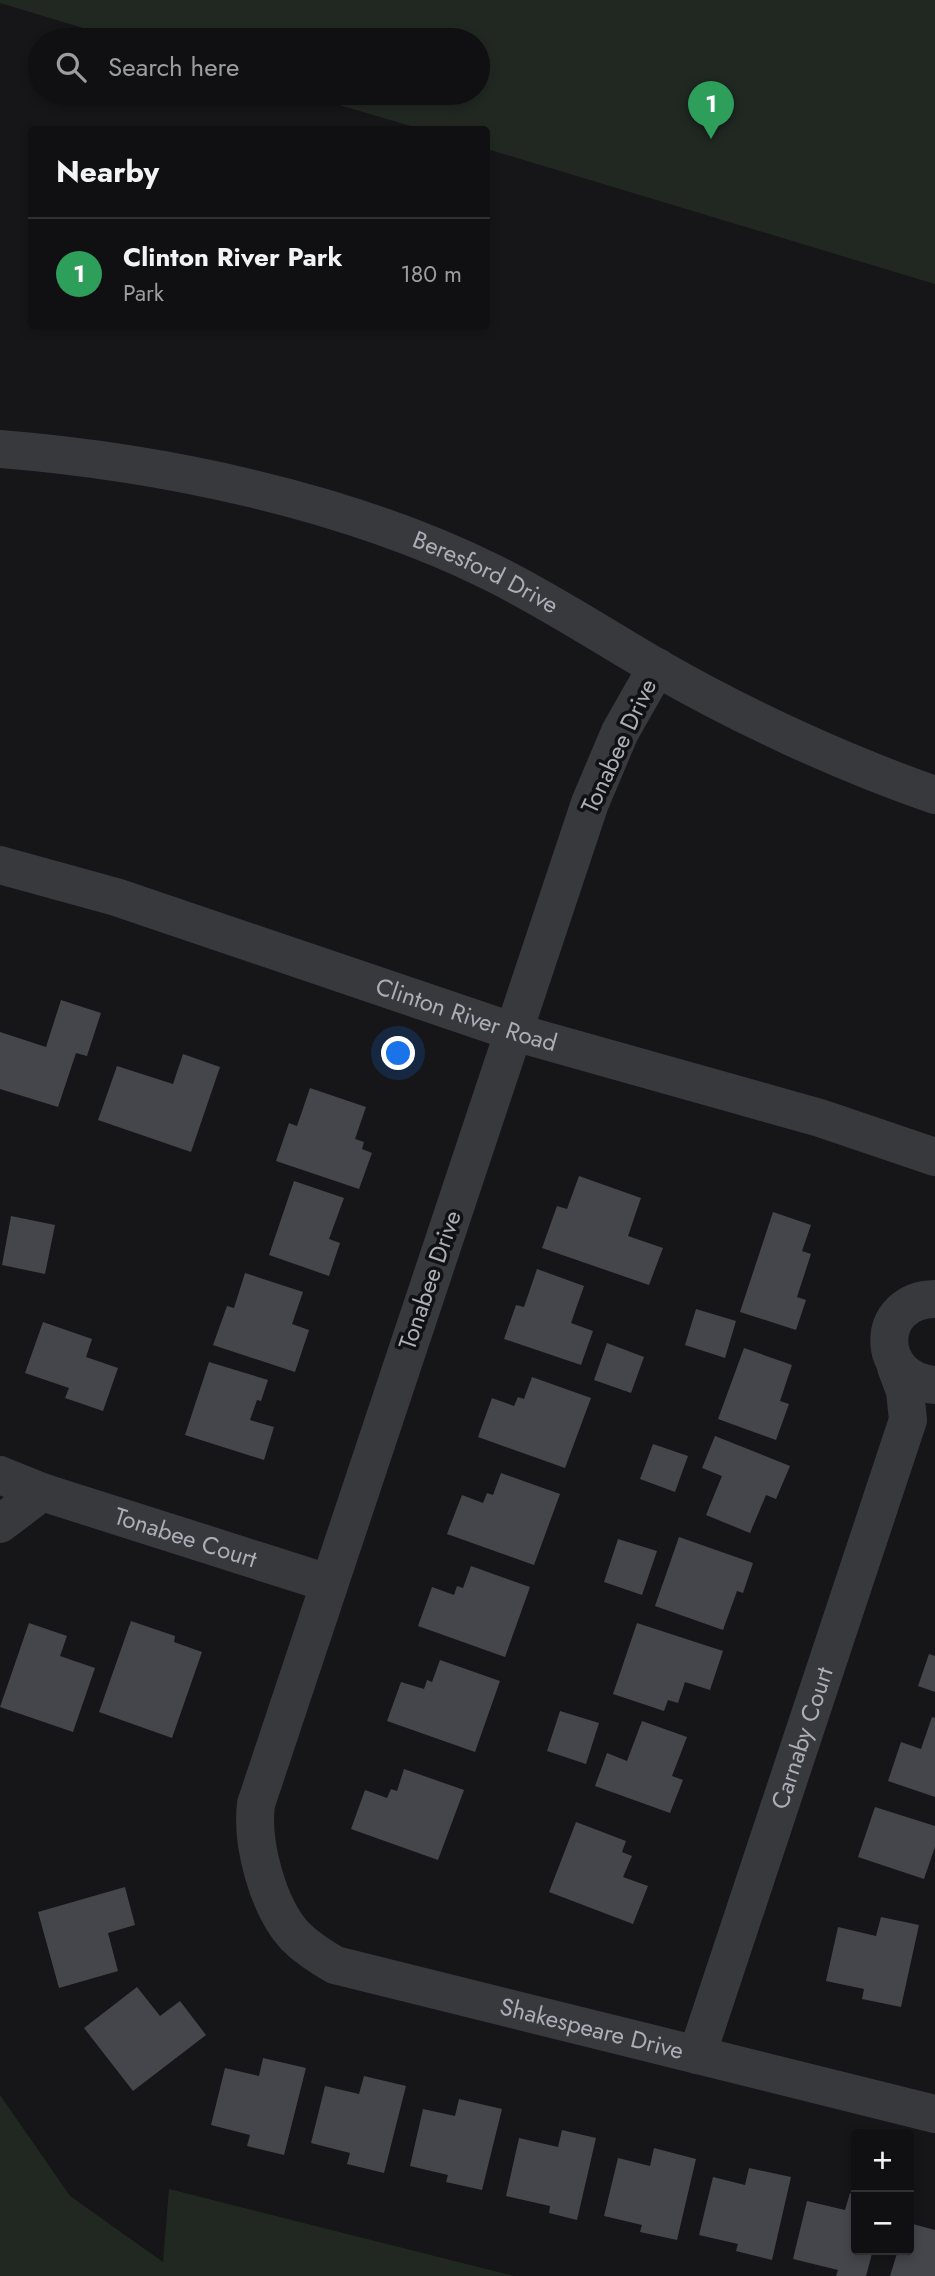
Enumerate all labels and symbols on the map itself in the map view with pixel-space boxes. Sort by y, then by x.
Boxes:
pin: 1 [688,81,734,139]
street label: Beresford Drive [408,522,565,622]
street label: Tonabee Drive [572,673,665,819]
street label: Clinton River Road [371,968,561,1060]
your location [381,1036,415,1070]
street label: Tonabee Drive [389,1206,470,1354]
street label: Tonabee Court [110,1498,262,1576]
street label: Carnaby Court [762,1662,842,1813]
street label: Shakespeare Drive [496,1989,687,2068]

